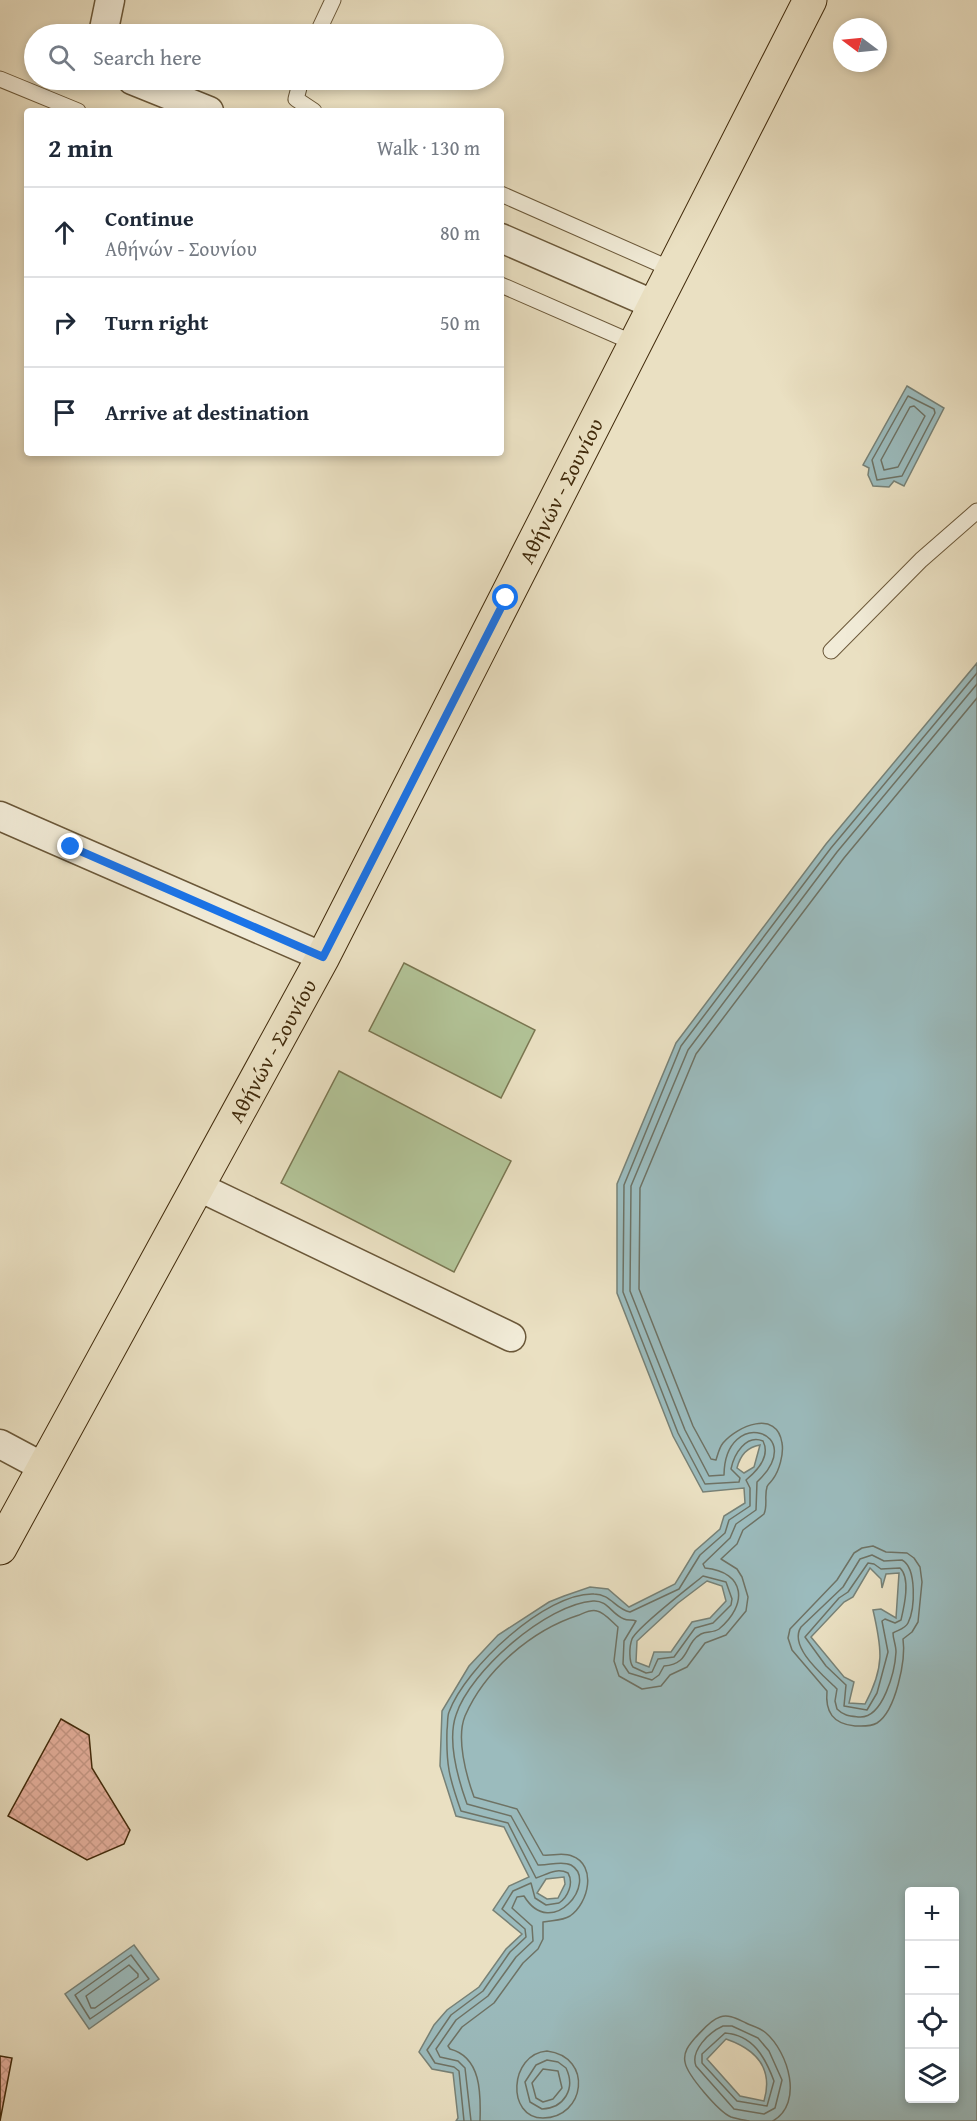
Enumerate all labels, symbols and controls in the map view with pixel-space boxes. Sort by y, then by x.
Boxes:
north arrow [833,18,887,72]
search box [24,24,504,90]
icon: search [45,41,78,74]
text: Search here [93,41,202,73]
text: 2 min [48,128,113,167]
text: Walk · 130 m [377,133,480,162]
text: Continue [105,202,194,234]
icon: ahead [48,216,81,249]
text: 80 m [440,218,480,247]
text: Αθήνών - Σουνίου [105,234,257,263]
icon: right [48,306,81,339]
text: Turn right [105,306,208,338]
text: 50 m [440,308,480,337]
icon: arrive [48,396,81,429]
text: Arrive at destination [105,396,309,428]
street label: Αθήνών - Σουνίου [510,412,610,569]
route start [492,584,518,610]
route end [57,833,83,859]
street label: Αθήνών - Σουνίου [220,973,324,1128]
map controls [905,1887,959,2103]
button: + [905,1887,959,1941]
button: − [905,1941,959,1995]
button: locate [905,1995,959,2049]
button: layers [905,2049,959,2103]

